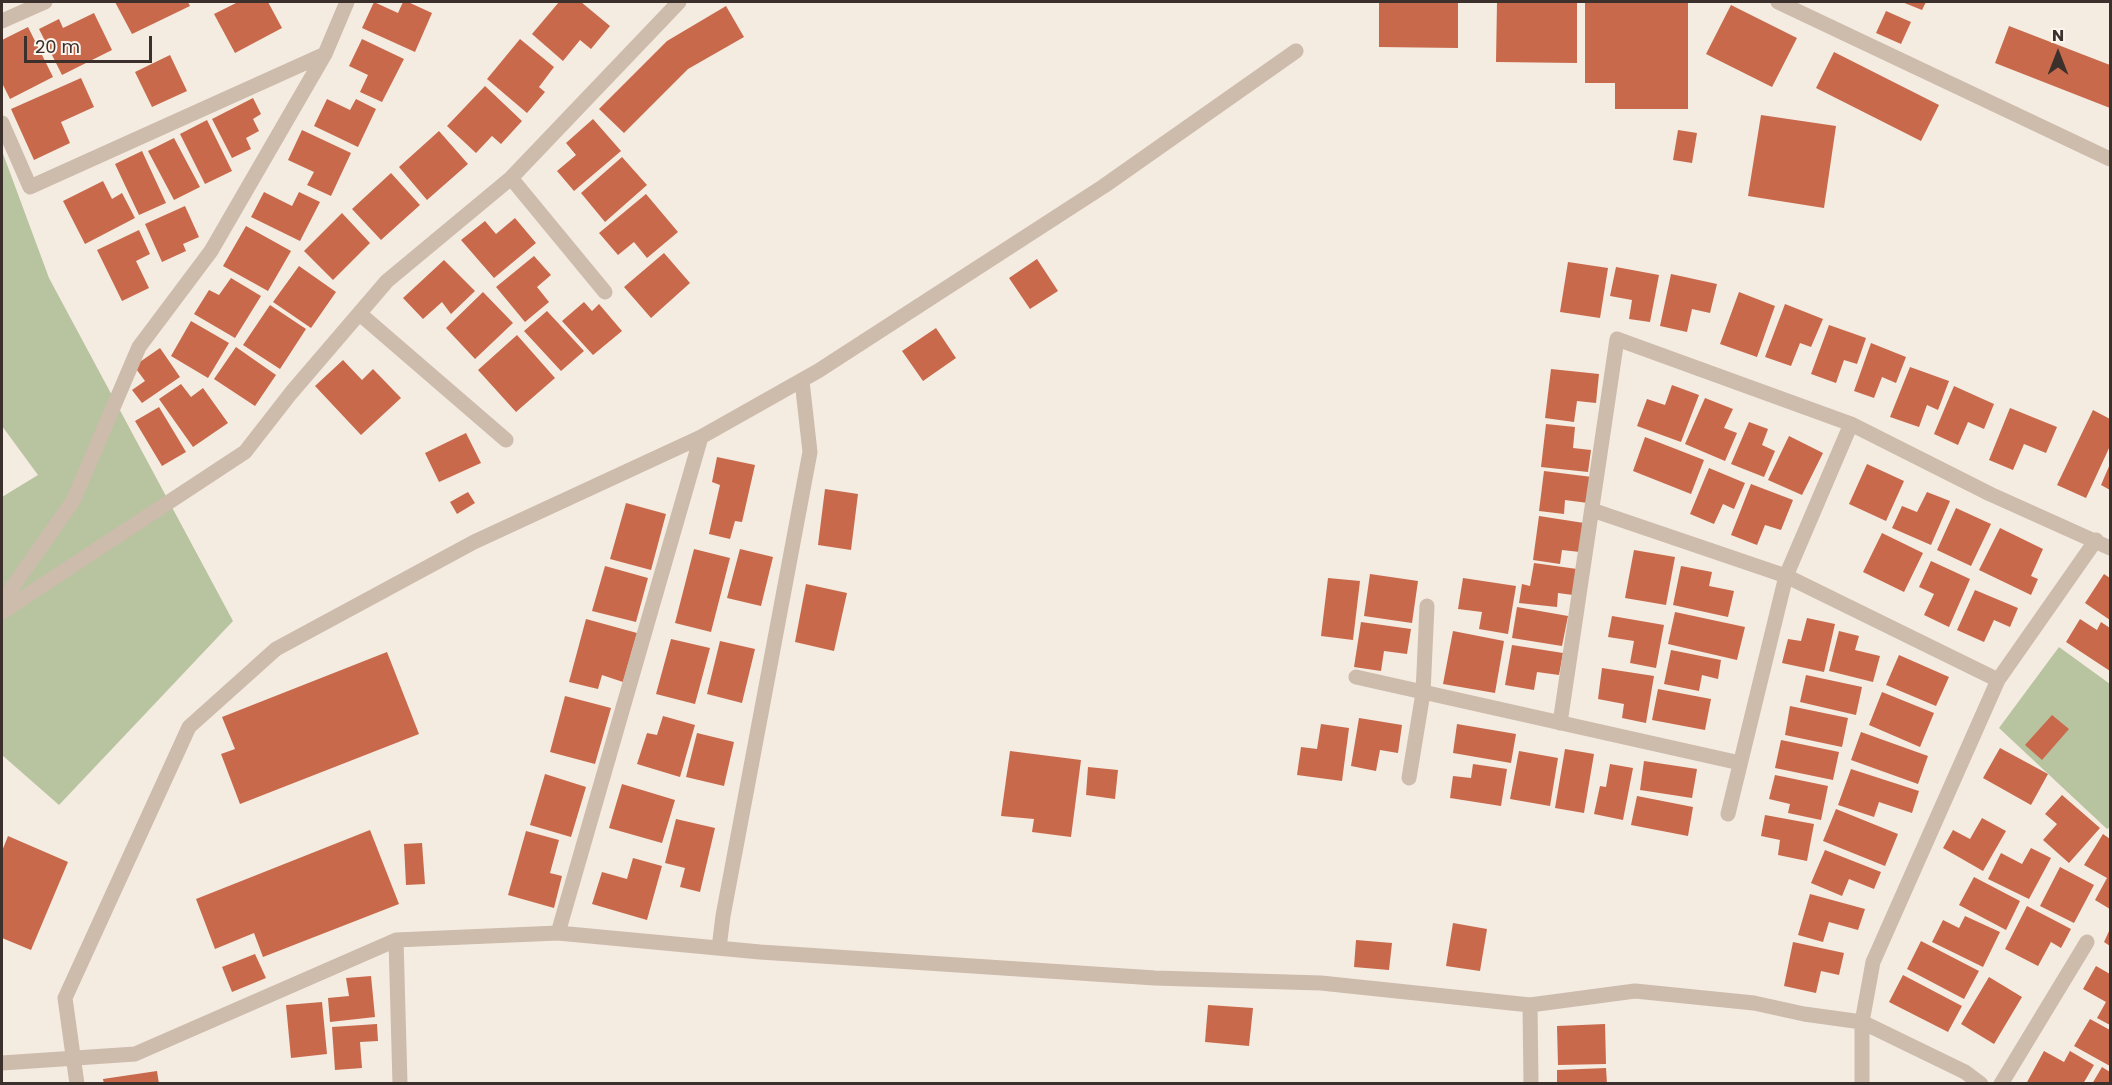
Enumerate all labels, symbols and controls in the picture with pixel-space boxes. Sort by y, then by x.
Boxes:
scale bar [27,24,154,62]
north arrow [2028,24,2088,84]
text: N [2052,24,2064,47]
text: 20 m [35,34,80,59]

